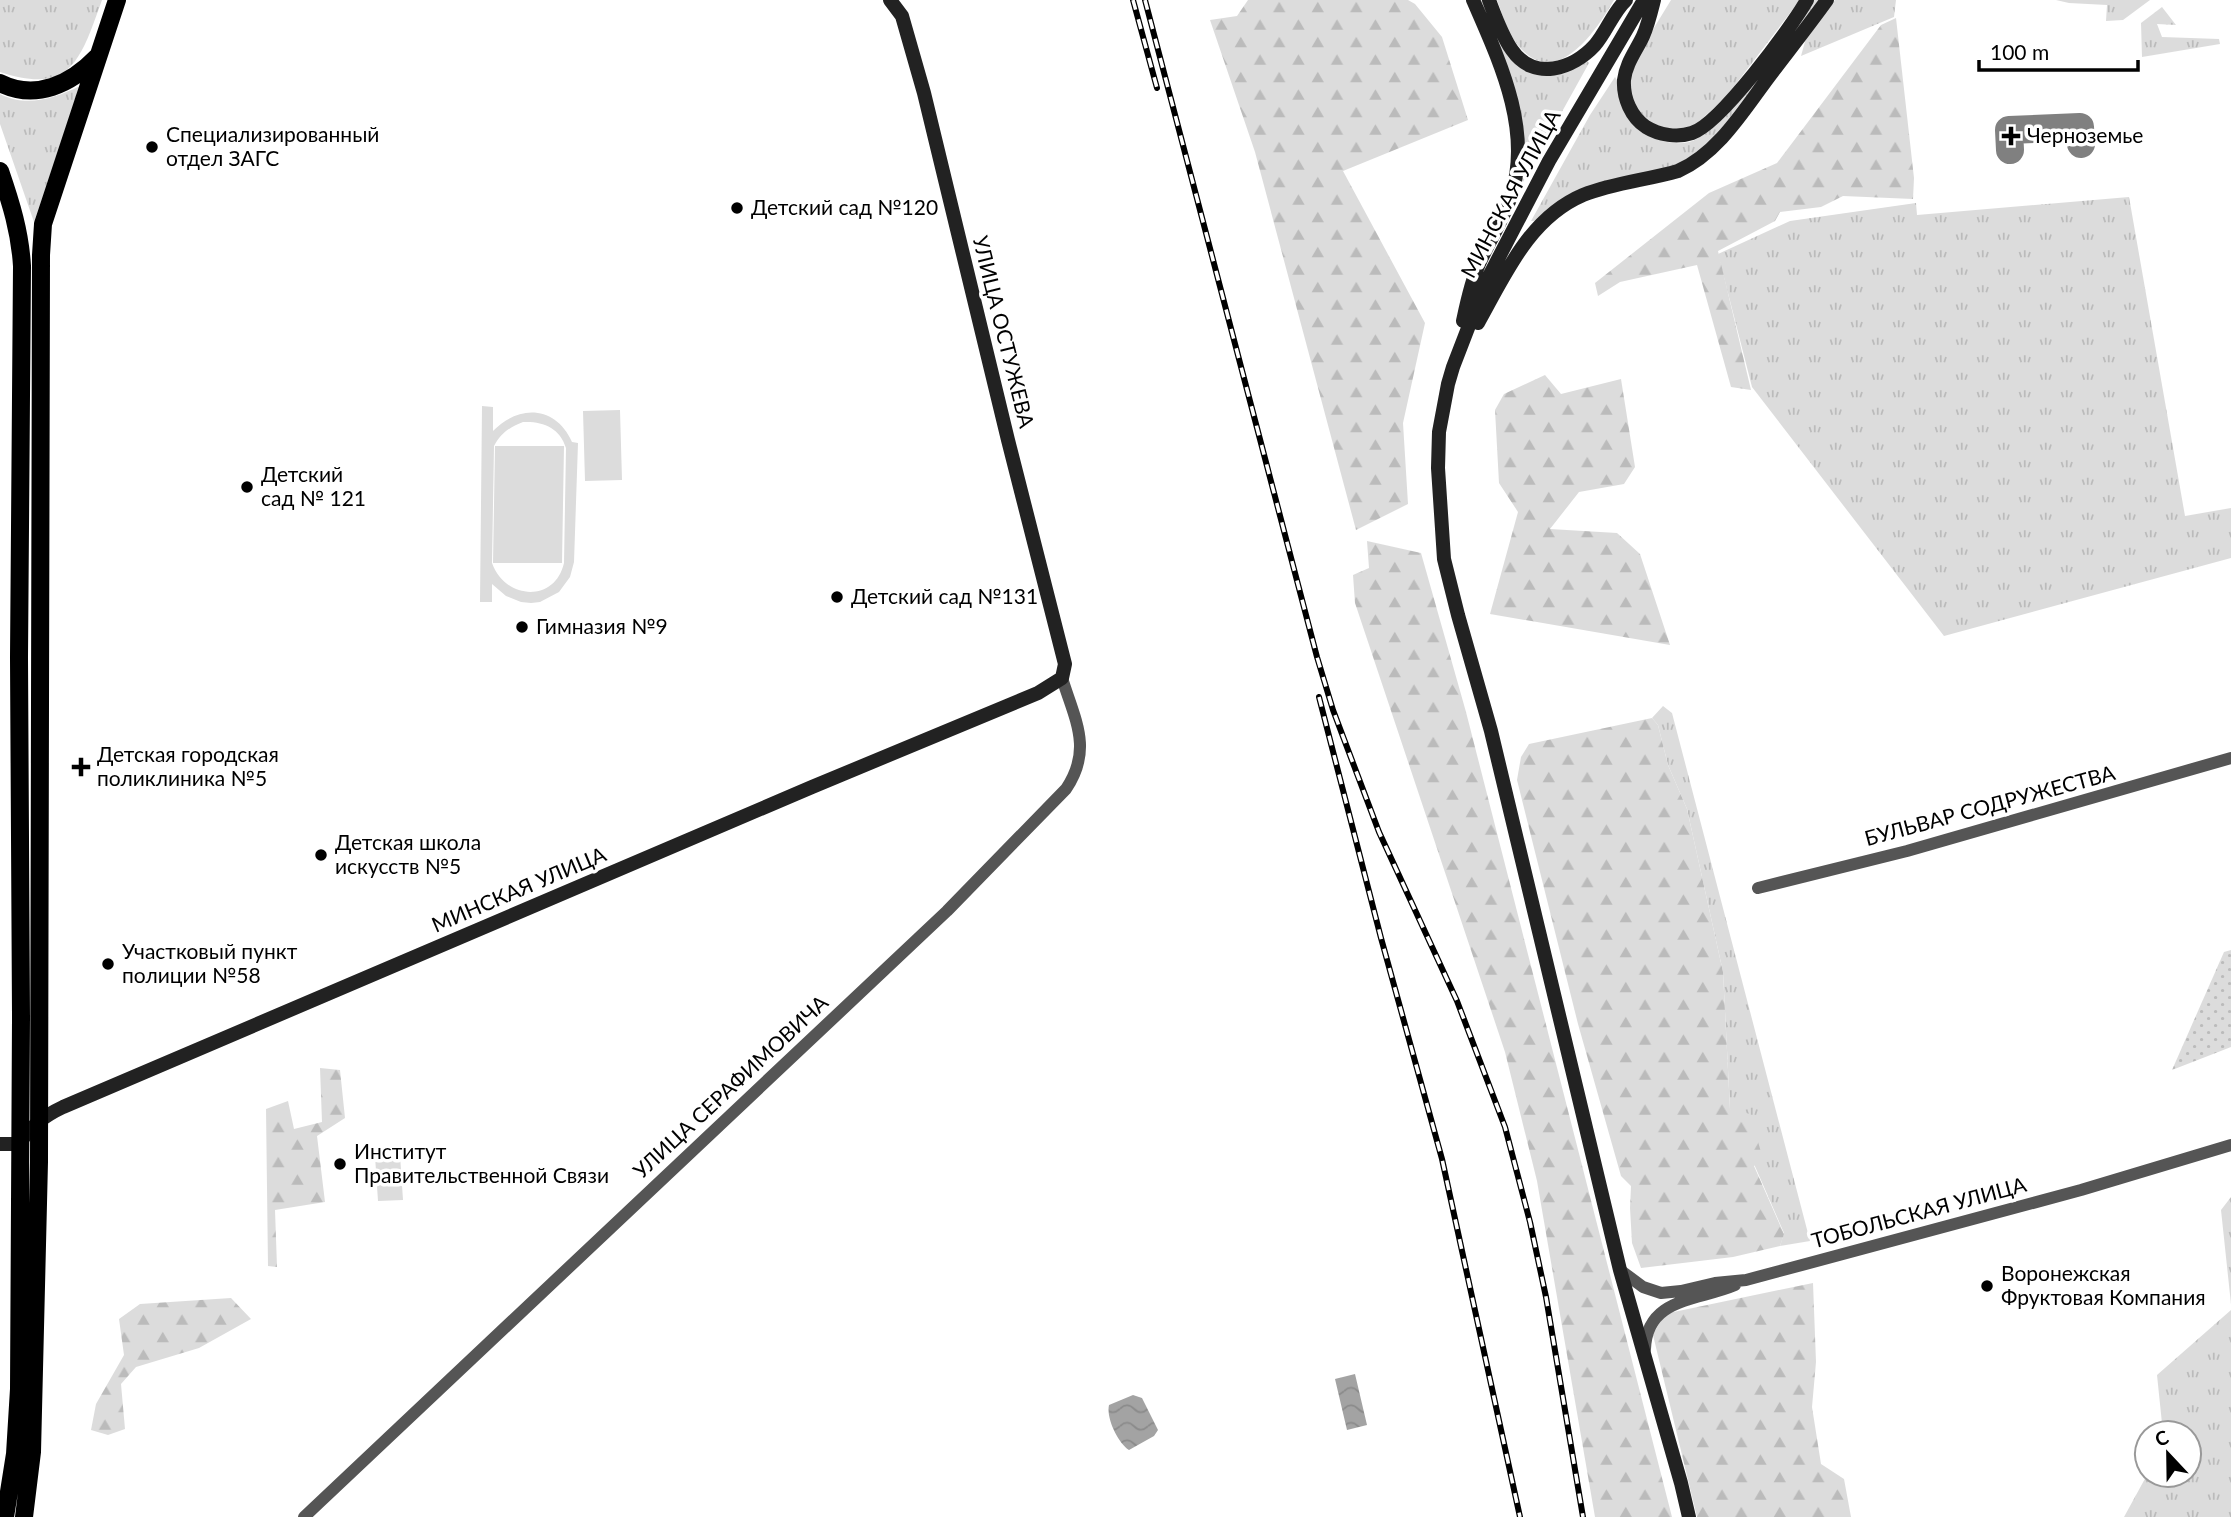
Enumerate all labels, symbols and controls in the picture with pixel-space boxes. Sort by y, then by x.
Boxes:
scale bar [1979,28,2138,72]
text: 100 m [1990,39,2049,64]
street label: МИНСКАЯ УЛИЦА [1455,104,1565,282]
place label: Специализированный отдел ЗАГС [166,121,379,170]
place label: Черноземье [2027,122,2143,147]
marker: Черноземье [2001,126,2021,146]
marker: Специализированный отдел ЗАГС [144,139,160,155]
place label: Детский сад №120 [751,194,938,219]
marker: Детский сад №120 [729,200,745,216]
street label: УЛИЦА ОСТУЖЕВА [968,233,1041,431]
place label: Детский сад № 121 [261,461,366,510]
marker: Детский сад № 121 [239,479,255,495]
place label: Детский сад №131 [851,583,1038,608]
marker: Детский сад №131 [829,589,845,605]
place label: Гимназия №9 [536,613,668,638]
marker: Гимназия №9 [514,619,530,635]
place label: Детская городская поликлиника №5 [97,741,279,790]
marker: Детская городская поликлиника №5 [71,757,91,777]
street label: БУЛЬВАР СОДРУЖЕСТВА [1862,759,2118,850]
place label: Детская школа искусств №5 [335,829,481,878]
street label: МИНСКАЯ УЛИЦА [427,840,610,937]
marker: Детская школа искусств №5 [313,847,329,863]
place label: Участковый пункт полиции №58 [122,938,298,987]
marker: Участковый пункт полиции №58 [100,956,116,972]
street label: УЛИЦА СЕРАФИМОВИЧА [627,989,833,1183]
place label: Институт Правительственной Связи [354,1138,609,1187]
marker: Институт Правительственной Связи [332,1156,348,1172]
street label: ТОБОЛЬСКАЯ УЛИЦА [1808,1171,2030,1252]
place label: Воронежская Фруктовая Компания [2001,1260,2206,1309]
marker: Воронежская Фруктовая Компания [1979,1278,1995,1294]
north arrow [2133,1419,2203,1489]
text: С [2151,1425,2172,1451]

